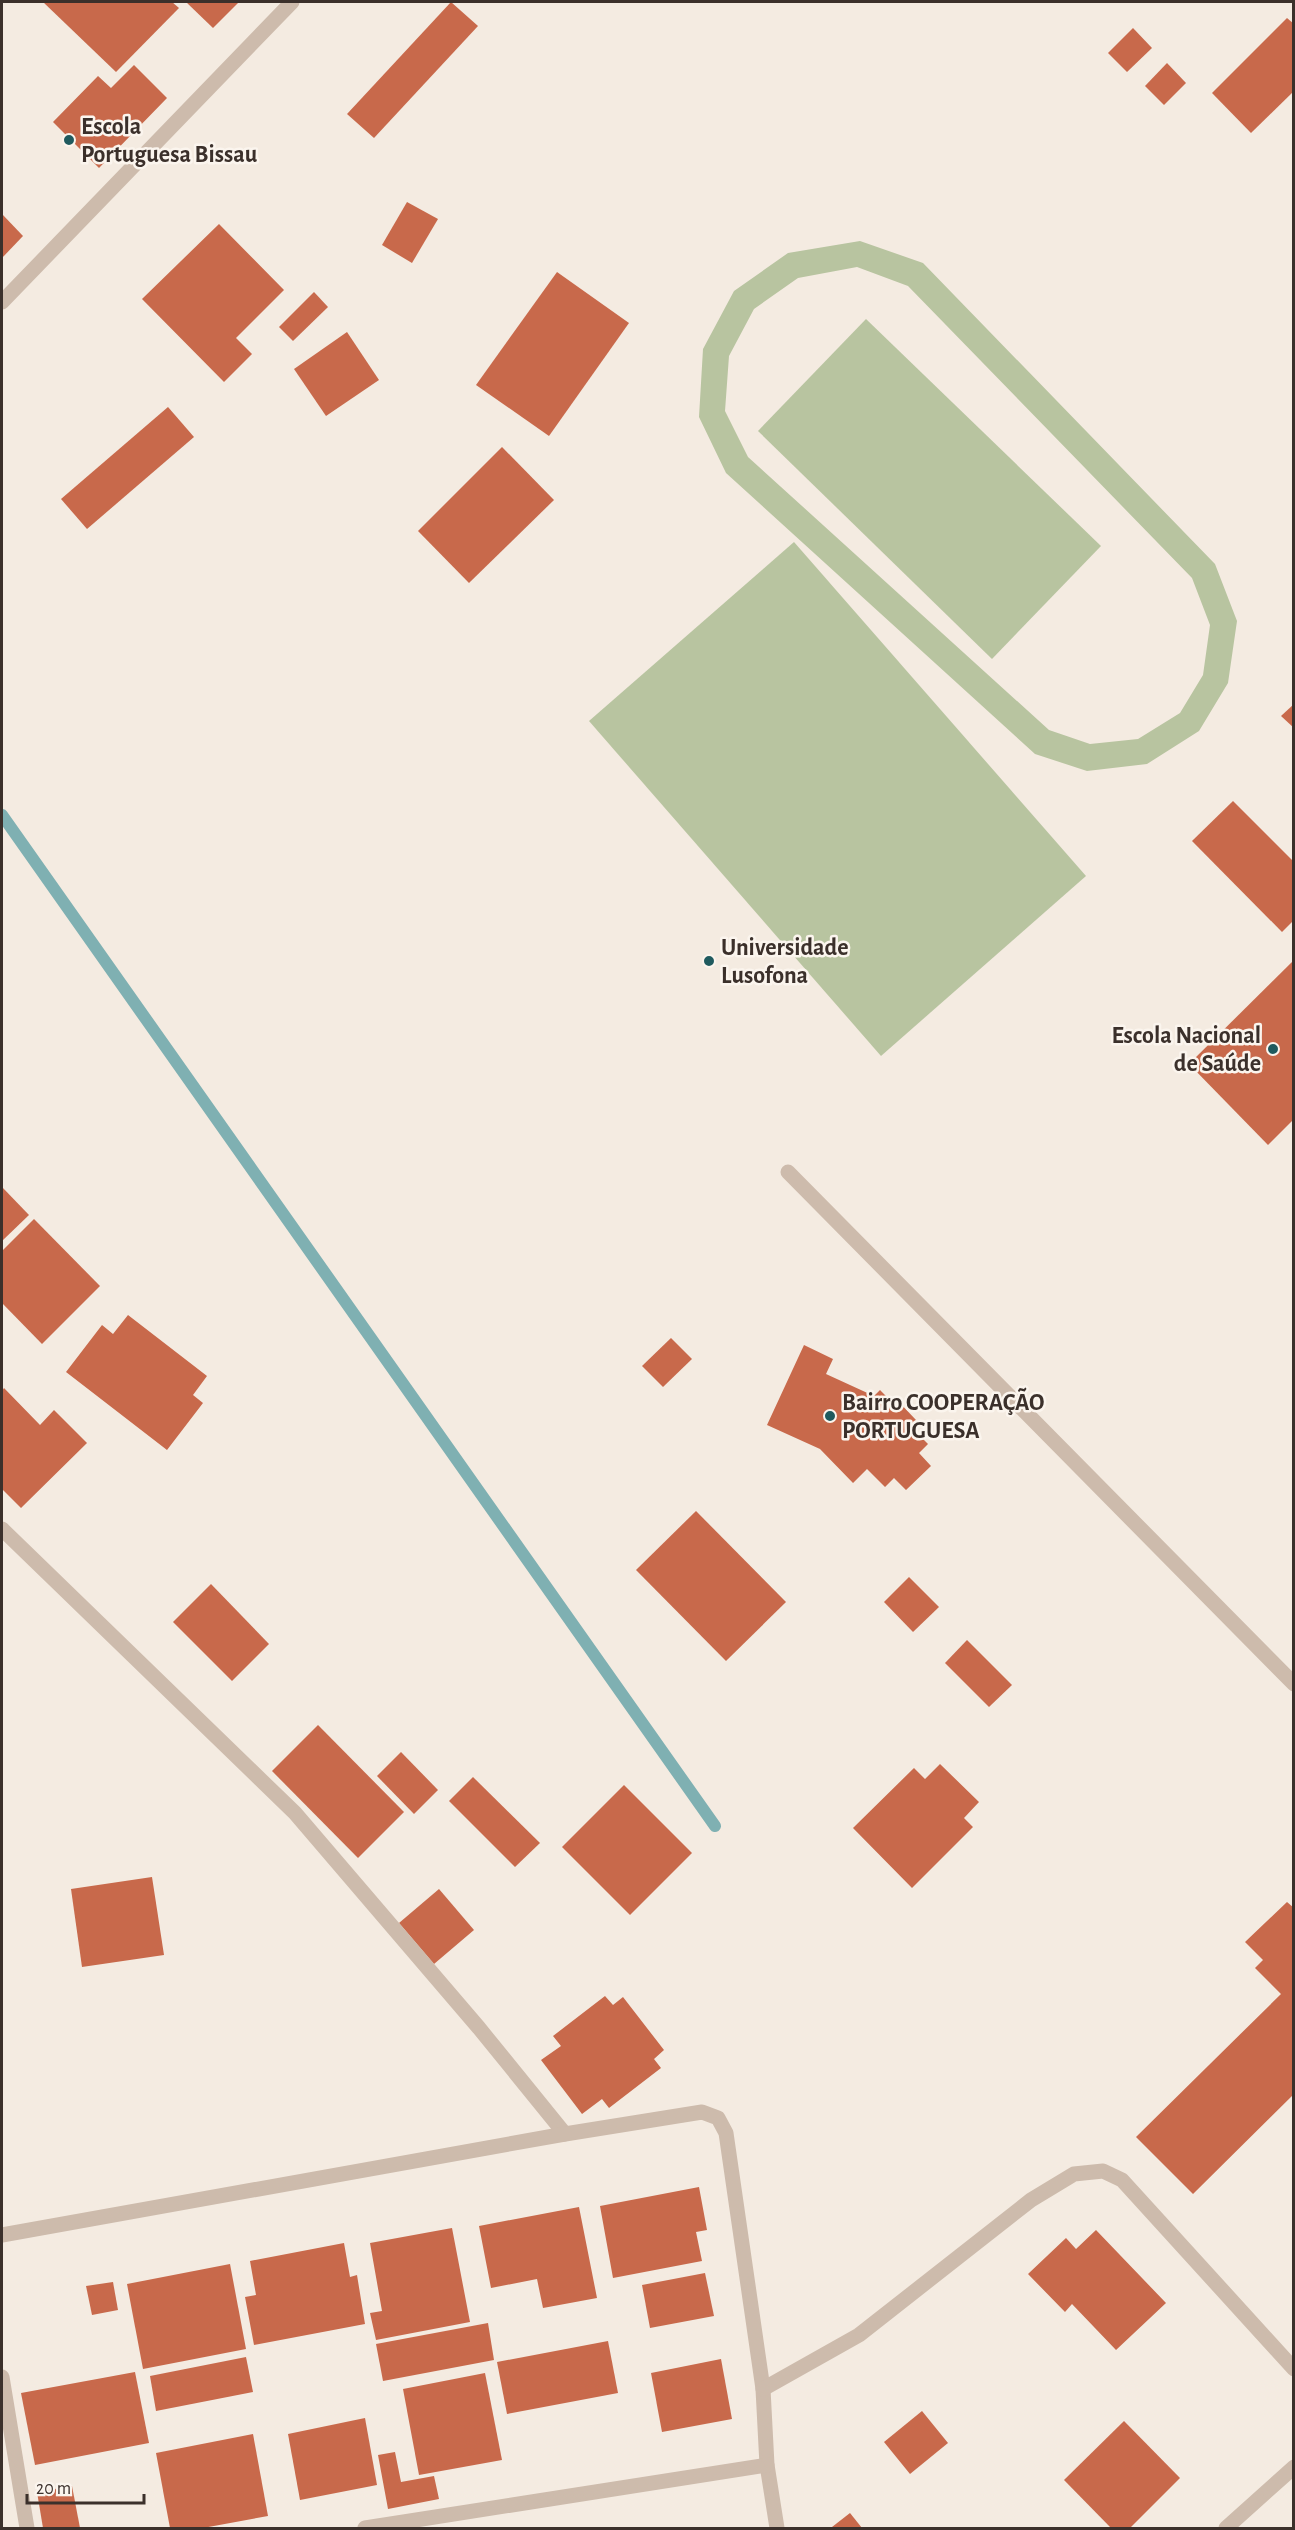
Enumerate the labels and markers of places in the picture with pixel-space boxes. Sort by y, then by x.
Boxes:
place label: Escola Portuguesa Bissau [81,115,258,167]
marker: Escola Portuguesa Bissau [62,133,76,147]
place label: Universidade Lusofona [721,936,849,988]
marker: Universidade Lusofona [702,954,716,968]
place label: Escola Nacional de Saúde [1111,1024,1261,1076]
marker: Escola Nacional de Saúde [1266,1042,1280,1056]
place label: Bairro COOPERAÇÃO PORTUGUESA [842,1387,1044,1443]
marker: Bairro COOPERAÇÃO PORTUGUESA [823,1409,837,1423]

